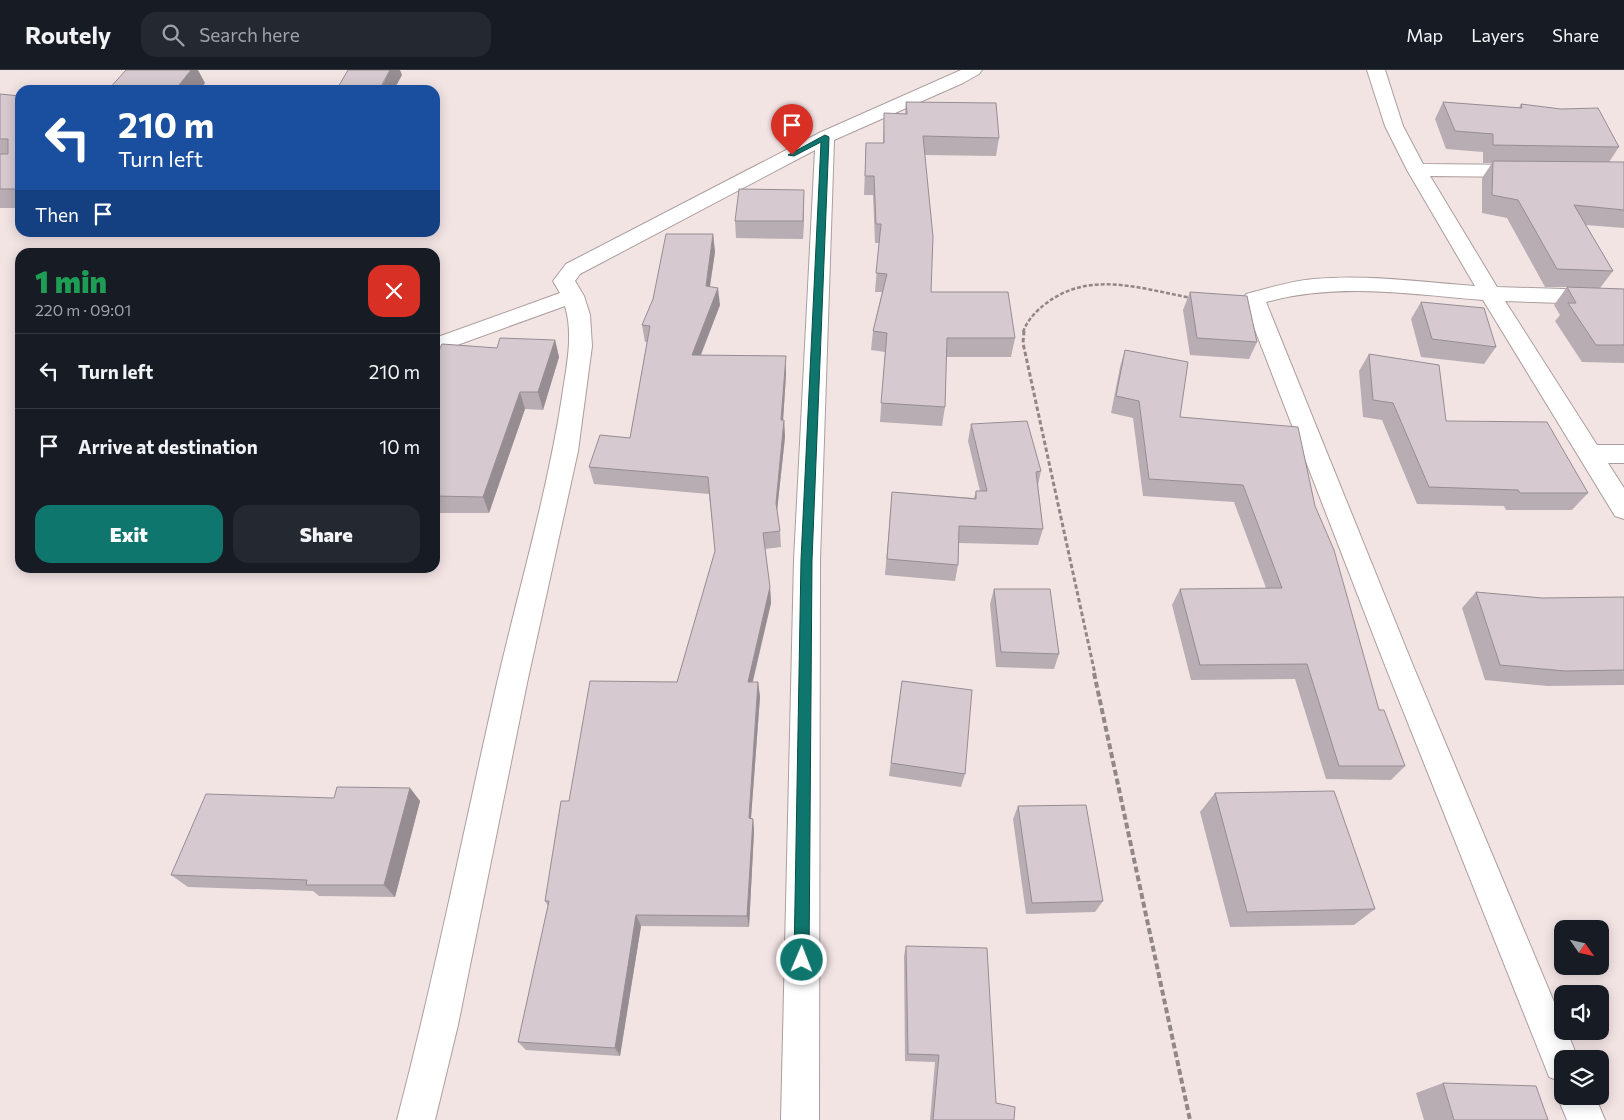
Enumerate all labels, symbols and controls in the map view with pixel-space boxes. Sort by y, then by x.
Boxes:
search box [141,12,491,57]
text: Routely [25,20,111,49]
icon: search [159,21,187,49]
text: Search here [199,23,300,46]
text: Map [1406,24,1443,46]
text: Layers [1471,24,1524,46]
text: Share [1552,24,1599,46]
text: 210 m [118,102,214,145]
pin [771,104,813,155]
icon: left [35,105,100,170]
icon: arrive [778,111,806,139]
text: Turn left [118,145,203,172]
icon: arrive [89,200,117,228]
text: Then [35,203,79,226]
text: 1 min [35,262,107,299]
button: close [368,265,420,317]
text: 220 m · 09:01 [35,300,131,319]
icon: left [35,357,63,385]
text: Turn left [78,360,153,383]
text: 210 m [369,360,420,383]
icon: arrive [35,432,63,460]
text: Arrive at destination [78,435,258,458]
text: 10 m [379,435,420,458]
button: Exit [35,505,223,563]
button: Share [233,505,420,563]
north arrow [1554,920,1609,975]
map controls [1554,920,1609,1105]
position arrow [775,933,827,985]
button: sound [1554,985,1609,1040]
button: layers [1554,1050,1609,1105]

